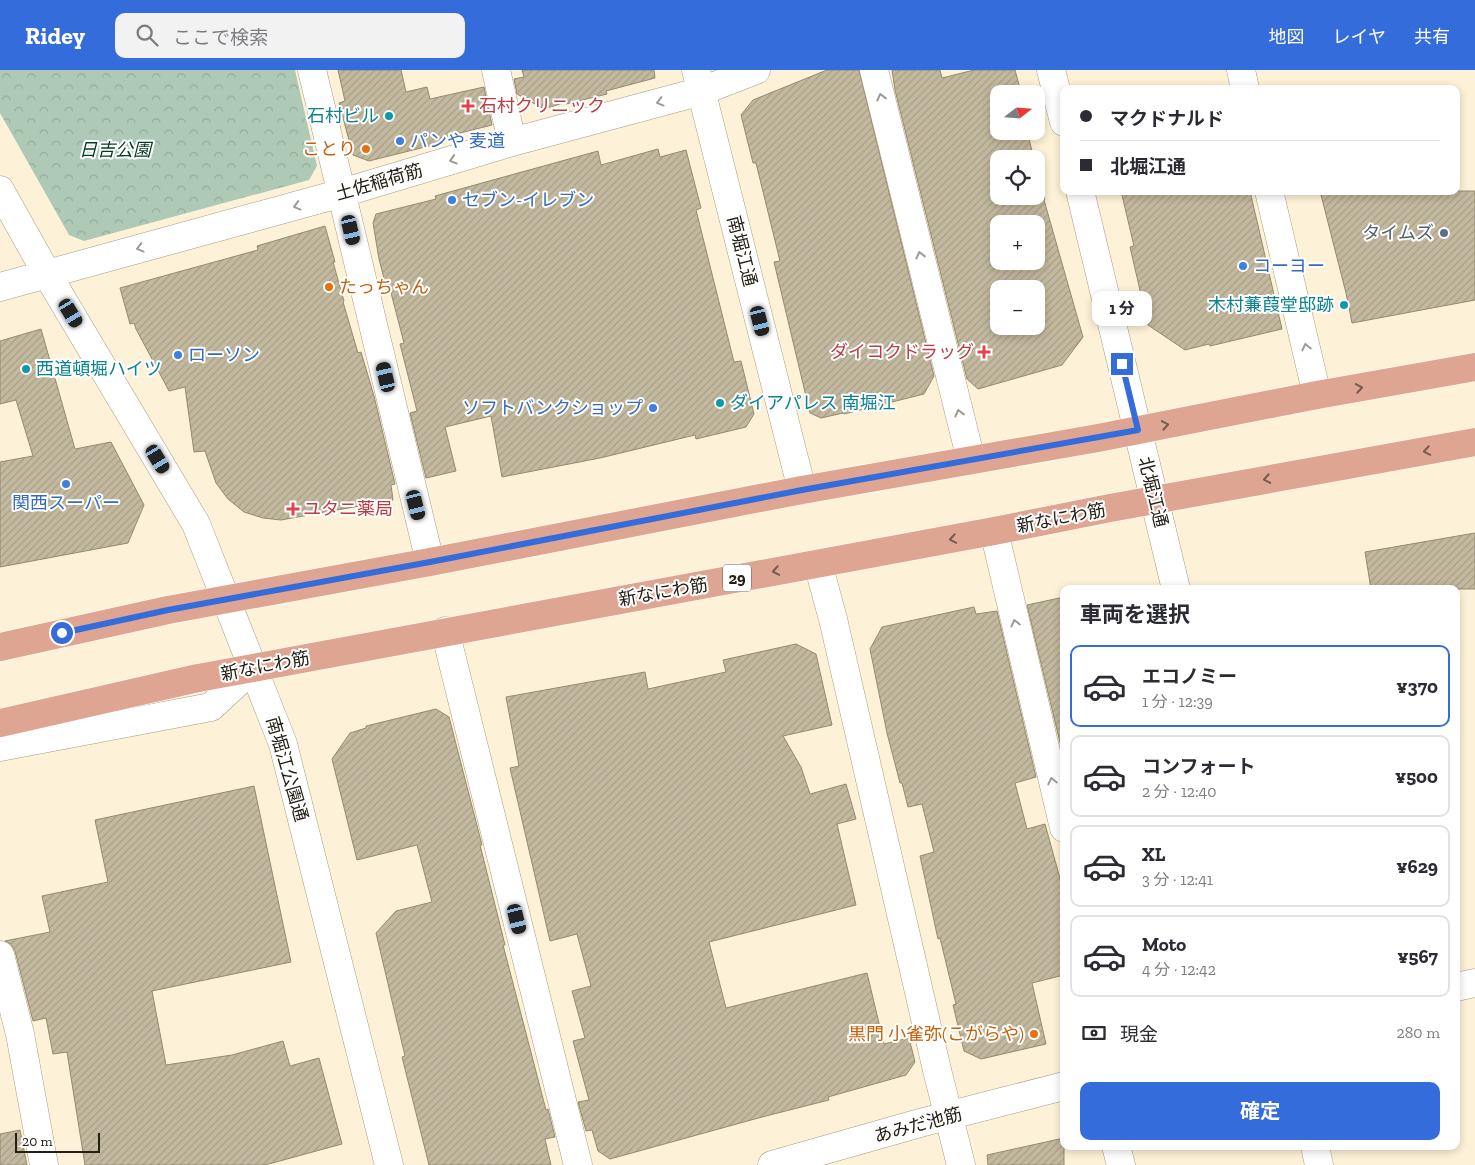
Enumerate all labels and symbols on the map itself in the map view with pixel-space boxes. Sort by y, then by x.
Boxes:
north arrow [990,85,1045,140]
one-way arrow [876,93,887,102]
place label: 石村クリニック [479,95,605,117]
one-way arrow [655,96,664,107]
marker: 石村クリニック [461,99,475,113]
place label: 石村ビル [307,105,379,127]
marker: 石村ビル [383,110,395,122]
place label: パンや 麦道 [410,130,505,152]
marker: パンや 麦道 [394,135,406,147]
place label: ことり [302,138,356,160]
park label: 日吉公園 [79,139,154,161]
marker: ことり [360,143,372,155]
one-way arrow [449,155,457,165]
street label: 土佐稲荷筋 [333,159,425,205]
place label: セブン-イレブン [462,189,594,211]
marker: セブン-イレブン [446,194,458,206]
one-way arrow [293,200,301,210]
street label: 南堀江通 [723,213,761,289]
car [340,214,361,246]
place label: タイムズ [1362,222,1434,244]
marker: タイムズ [1438,227,1450,239]
one-way arrow [136,243,145,253]
one-way arrow [915,250,926,259]
place label: コーヨー [1253,255,1325,277]
marker: コーヨー [1237,260,1249,272]
place label: たっちゃん [339,276,429,298]
marker: たっちゃん [323,281,335,293]
callout: 1 分 [1092,292,1152,326]
place label: 木村蒹葭堂邸跡 [1208,294,1334,316]
car [56,296,85,330]
marker: 木村蒹葭堂邸跡 [1338,299,1350,311]
car [749,305,770,337]
place label: ダイコクドラッグ [830,341,974,363]
one-way arrow [1301,343,1312,352]
place label: ローソン [188,344,260,366]
marker: ダイコクドラッグ [978,346,990,358]
marker: ローソン [172,349,184,361]
route end [1111,353,1133,375]
place label: 西道頓堀ハイツ [36,358,162,380]
car [375,361,396,393]
marker: 西道頓堀ハイツ [20,363,32,375]
one-way arrow [1355,383,1363,393]
place label: ダイアパレス 南堀江 [730,392,896,414]
place label: ソフトバンクショップ [462,397,643,419]
marker: ダイアパレス 南堀江 [714,397,726,409]
marker: ソフトバンクショップ [647,402,659,414]
one-way arrow [955,409,965,417]
one-way arrow [1161,421,1169,431]
car [143,442,172,476]
one-way arrow [1423,445,1431,455]
street label: 北堀江通 [1134,454,1172,530]
one-way arrow [1263,474,1272,484]
marker: 関西スーパー [60,478,72,490]
car [405,489,426,521]
place label: 関西スーパー [12,492,120,514]
place label: ユタニ薬局 [303,498,393,520]
street label: 新なにわ筋 [1015,499,1107,537]
marker: ユタニ薬局 [287,503,299,515]
one-way arrow [948,533,957,543]
road number: 29 [723,564,751,592]
one-way arrow [771,566,780,576]
street label: 新なにわ筋 [617,573,709,611]
one-way arrow [1010,618,1021,627]
route start [51,622,73,644]
street label: 新なにわ筋 [219,647,311,685]
street label: 南堀江公園通 [262,714,312,824]
one-way arrow [1047,776,1058,785]
car [506,903,527,935]
place label: 黒門 小雀弥(こがらや) [848,1023,1024,1045]
marker: 黒門 小雀弥(こがらや) [1028,1028,1040,1040]
street label: あみだ池筋 [872,1103,964,1147]
scale bar [15,1130,100,1153]

